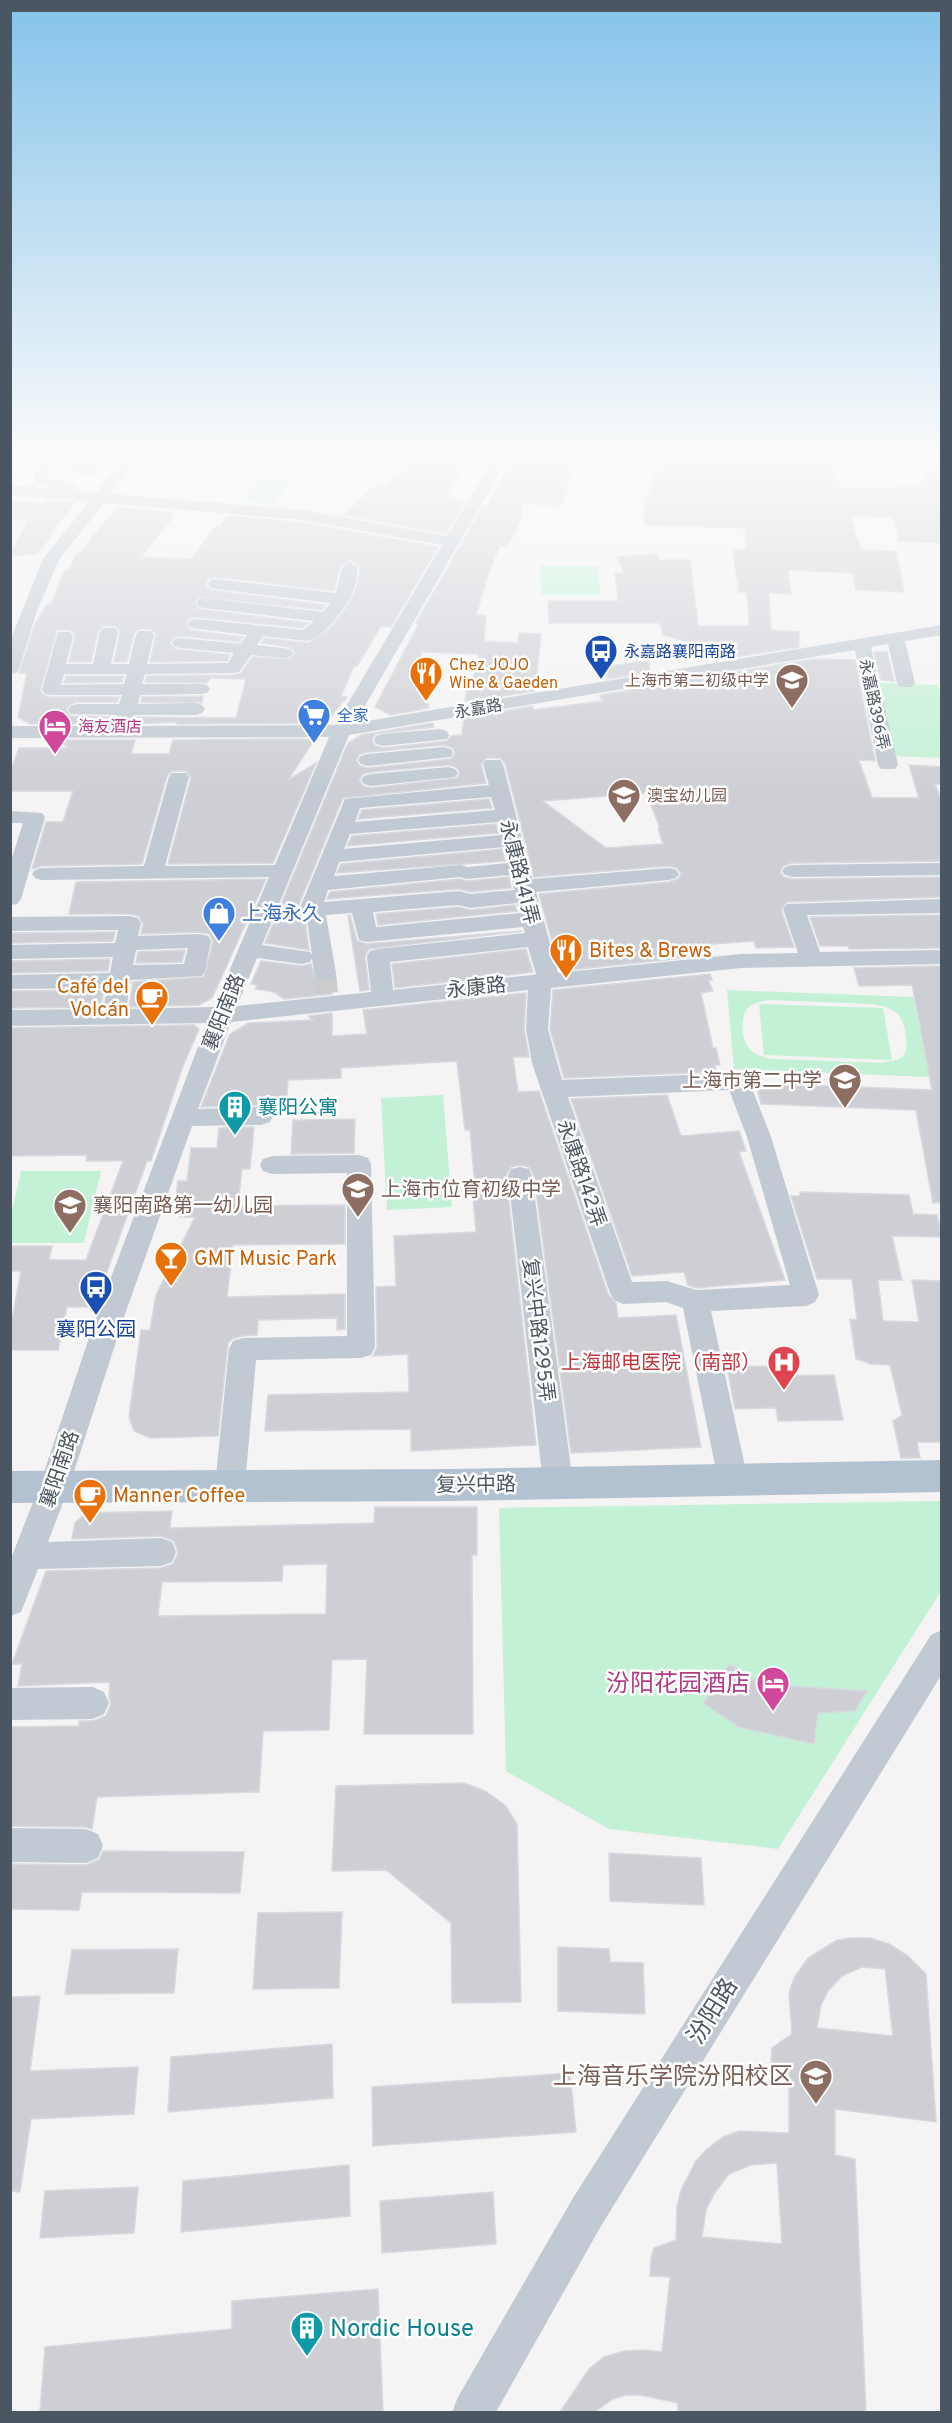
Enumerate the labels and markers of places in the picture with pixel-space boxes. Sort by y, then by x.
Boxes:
bus stop icon: 永嘉路襄阳南路 [583,633,619,680]
place label: 永嘉路襄阳南路 [624,643,736,663]
restaurant icon: Chez JOJO Wine & Gaeden [408,655,444,702]
place label: Chez JOJO Wine & Gaeden [449,656,558,694]
school or university icon: 上海市第二初级中学 [774,662,810,709]
place label: 上海市第二初级中学 [625,671,769,692]
supermarket icon: 全家 [296,697,332,744]
place label: 全家 [337,707,369,727]
hotel icon: 海友酒店 [37,708,73,755]
place label: 海友酒店 [78,718,142,738]
school or university icon: 澳宝幼儿园 [606,777,642,824]
place label: 澳宝幼儿园 [647,787,727,807]
shop icon: 上海永久 [201,895,237,942]
place label: 上海永久 [242,902,322,928]
restaurant icon: Bites & Brews [548,932,584,979]
place label: Bites & Brews [589,939,712,965]
place label: Café del Volcán [57,975,129,1024]
cafe icon: Café del Volcán [134,979,170,1026]
school or university icon: 上海市第二中学 [827,1062,863,1109]
place label: 上海市第二中学 [682,1069,822,1095]
building icon: 襄阳公寓 [217,1089,253,1136]
place label: 襄阳公寓 [258,1096,338,1122]
school or university icon: 上海市位育初级中学 [340,1171,376,1218]
place label: 上海市位育初级中学 [381,1178,561,1204]
school or university icon: 襄阳南路第一幼儿园 [52,1187,88,1234]
place label: 襄阳南路第一幼儿园 [93,1194,273,1220]
bar icon: GMT Music Park [153,1240,189,1287]
place label: GMT Music Park [194,1247,337,1273]
bus stop icon: 襄阳公园 [78,1269,114,1316]
place label: 襄阳公园 [56,1318,136,1344]
hospital icon: 上海邮电医院（南部） [766,1344,802,1391]
place label: 上海邮电医院（南部） [561,1351,761,1377]
cafe icon: Manner Coffee [72,1477,108,1524]
place label: Manner Coffee [113,1484,245,1510]
hotel icon: 汾阳花园酒店 [755,1665,791,1712]
place label: 汾阳花园酒店 [606,1670,750,1700]
school or university icon: 上海音乐学院汾阳校区 [798,2058,834,2105]
place label: 上海音乐学院汾阳校区 [553,2063,793,2093]
building icon: Nordic House [289,2310,325,2357]
place label: Nordic House [330,2315,474,2345]

